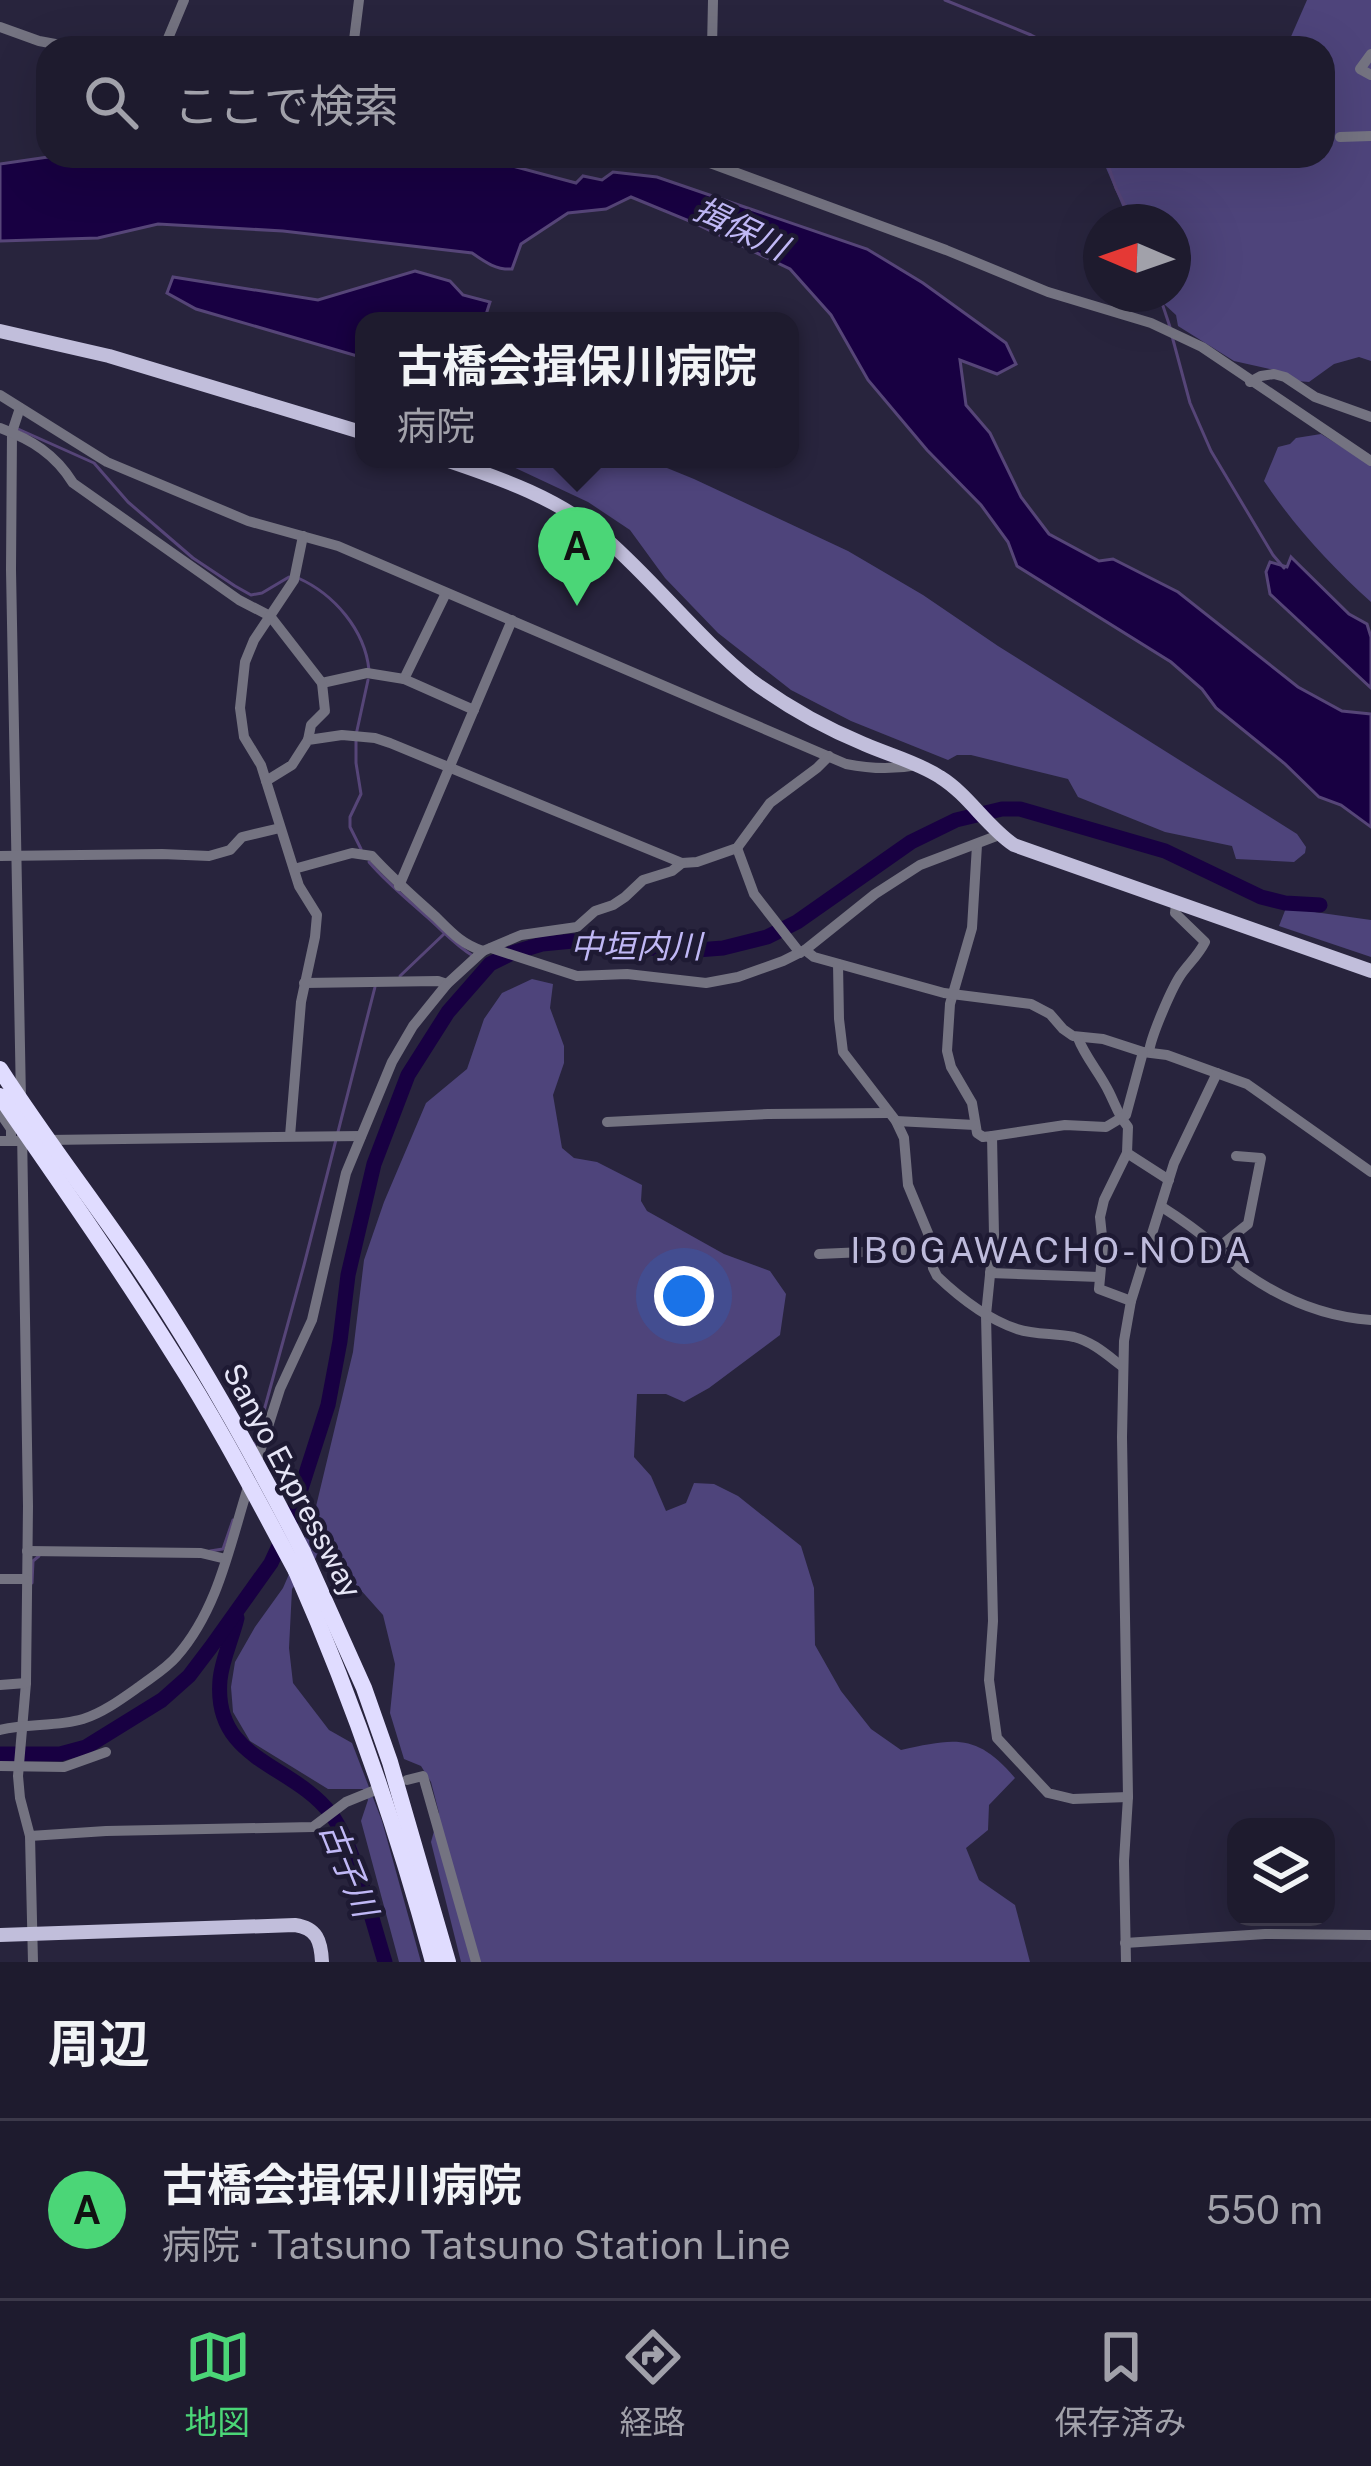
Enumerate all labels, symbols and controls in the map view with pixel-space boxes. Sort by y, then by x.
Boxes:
search box [36,36,1335,168]
icon: search [78,69,144,135]
text: ここで検索 [174,79,399,132]
water label: 揖保川 [688,189,797,268]
north arrow [1083,204,1191,312]
popup [355,312,799,468]
text: 古橋会揖保川病院 [397,339,757,392]
text: 病院 [397,403,475,449]
pin: A [538,507,616,606]
water label: 中垣内川 [570,927,705,965]
district label: IBOGAWACHO-NODA [850,1229,1254,1271]
your location [654,1266,714,1326]
street label: Sanyo Expressway [216,1357,370,1604]
water label: 古子川 [313,1816,386,1925]
map controls [1227,1818,1335,1926]
button: layers [1227,1818,1335,1926]
text: 周辺 [48,2014,150,2073]
text: 古橋会揖保川病院 [162,2158,522,2211]
text: A [73,2187,101,2233]
text: 550 m [1206,2187,1323,2233]
text: 病院 · Tatsuno Tatsuno Station Line [162,2222,791,2268]
tab: 地図 [185,2324,251,2444]
tab: 経路 [620,2324,686,2444]
tab: 保存済み [1055,2324,1187,2444]

